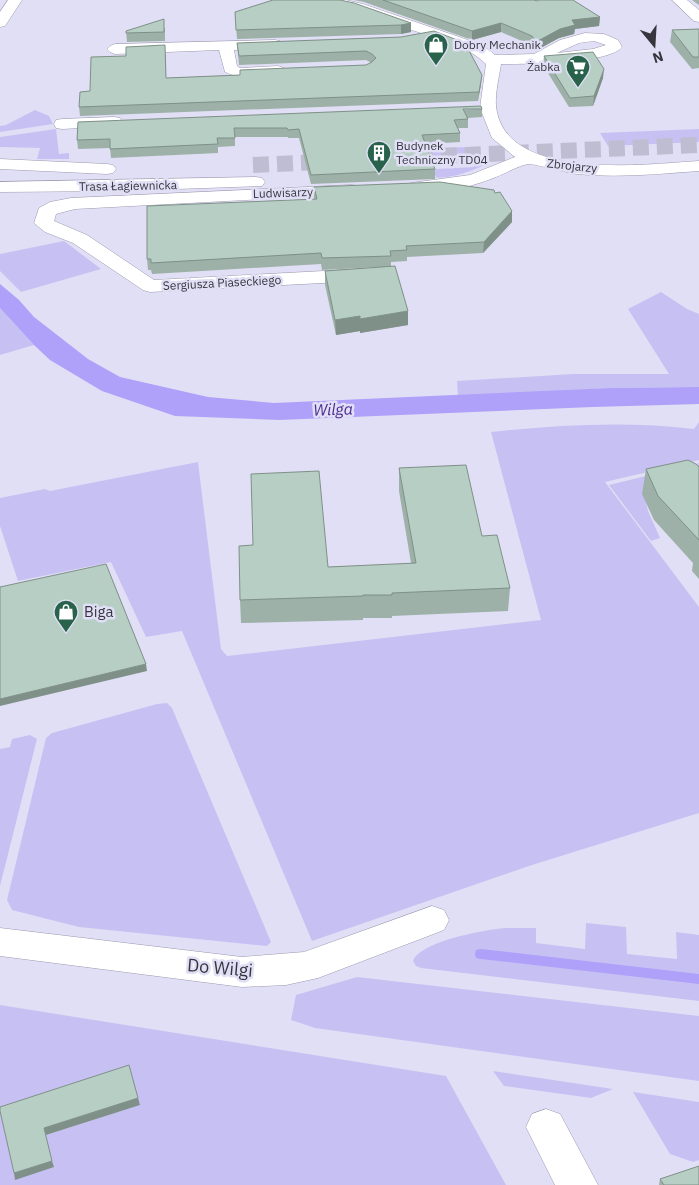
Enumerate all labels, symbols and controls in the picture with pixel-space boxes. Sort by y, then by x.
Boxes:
north arrow [629,20,679,70]
shop icon: Dobry Mechanik [423,32,449,66]
place label: Dobry Mechanik [454,37,541,52]
text: N [650,47,666,67]
supermarket icon: Żabka [565,54,591,88]
place label: Żabka [527,59,561,74]
place label: Budynek Techniczny TD04 [396,138,488,167]
building icon: Budynek Techniczny TD04 [366,140,392,174]
street label: Zbrojarzy [546,155,598,176]
street label: Trasa Łagiewnicka [79,177,178,194]
street label: Ludwisarzy [253,184,313,201]
street label: Sergiusza Piaseckiego [162,272,282,293]
water label: Wilga [313,398,353,420]
shop icon: Biga [53,599,79,633]
place label: Biga [84,602,113,621]
street label: Do Wilgi [186,953,254,982]

